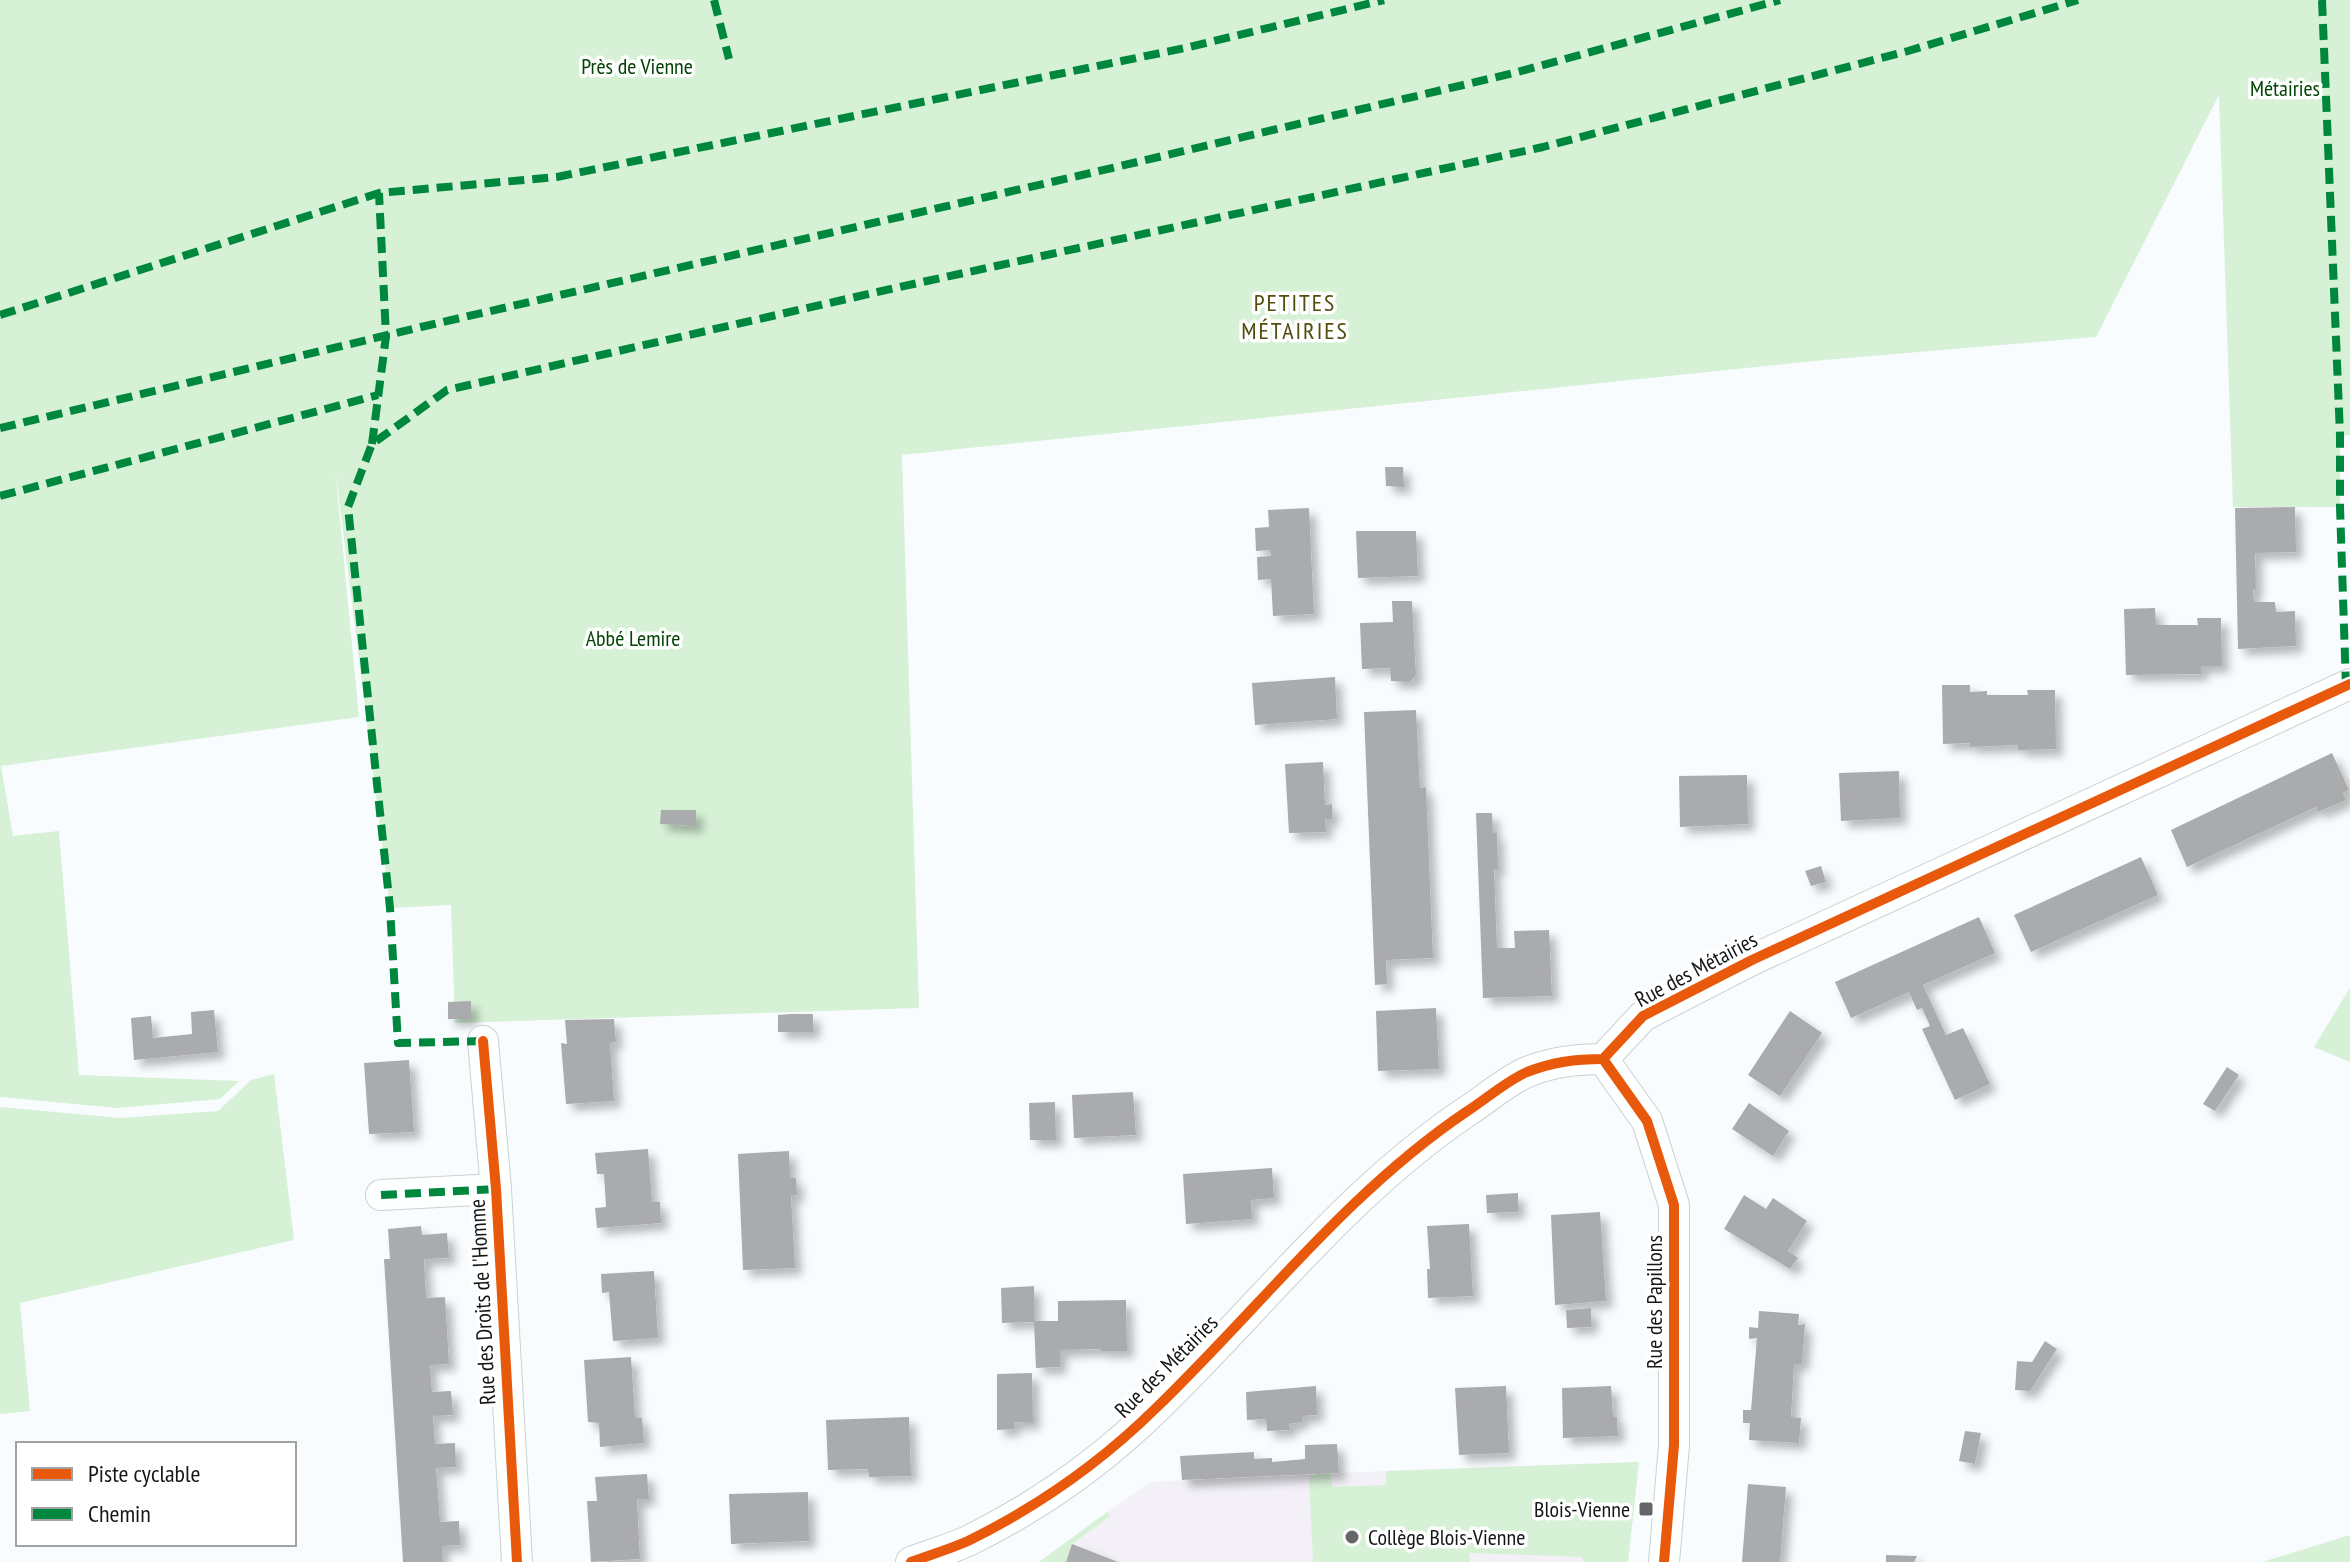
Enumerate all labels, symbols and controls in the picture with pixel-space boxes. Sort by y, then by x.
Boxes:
park label: Près de Vienne [581,52,693,80]
park label: Métairies [2250,74,2320,102]
district label: PETITES MÉTAIRIES [1241,287,1349,346]
park label: Abbé Lemire [586,624,680,652]
street label: Rue des Métairies [1630,925,1762,1013]
street label: Rue des Droits de l'Homme [463,1198,501,1406]
street label: Rue des Papillons [1640,1235,1668,1369]
street label: Rue des Métairies [1109,1309,1223,1423]
legend [16,1442,296,1546]
text: Piste cyclable [88,1458,201,1489]
place label: Blois-Vienne [1534,1495,1630,1523]
text: Chemin [88,1498,151,1529]
marker: Blois-Vienne [1637,1500,1655,1518]
place label: Collège Blois-Vienne [1368,1523,1525,1551]
marker: Collège Blois-Vienne [1343,1528,1361,1546]

